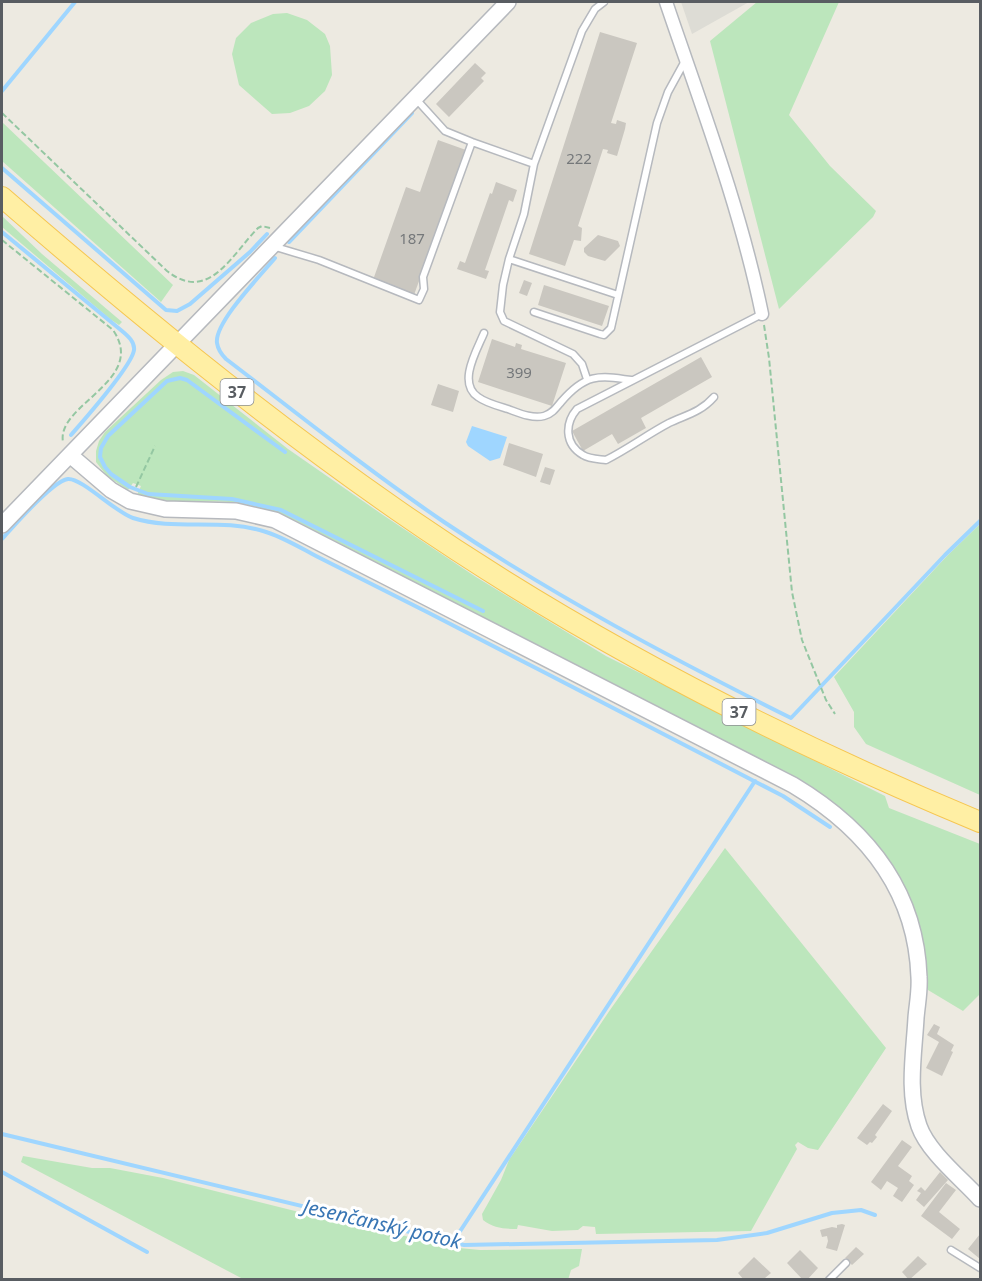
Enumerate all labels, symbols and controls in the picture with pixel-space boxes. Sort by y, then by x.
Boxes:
house number: 222 [566,148,592,168]
house number: 187 [399,228,425,248]
house number: 399 [506,362,532,382]
road number: 37 [220,379,254,405]
road number: 37 [722,699,756,725]
water label: Jesenčanský potok [297,1191,465,1255]

